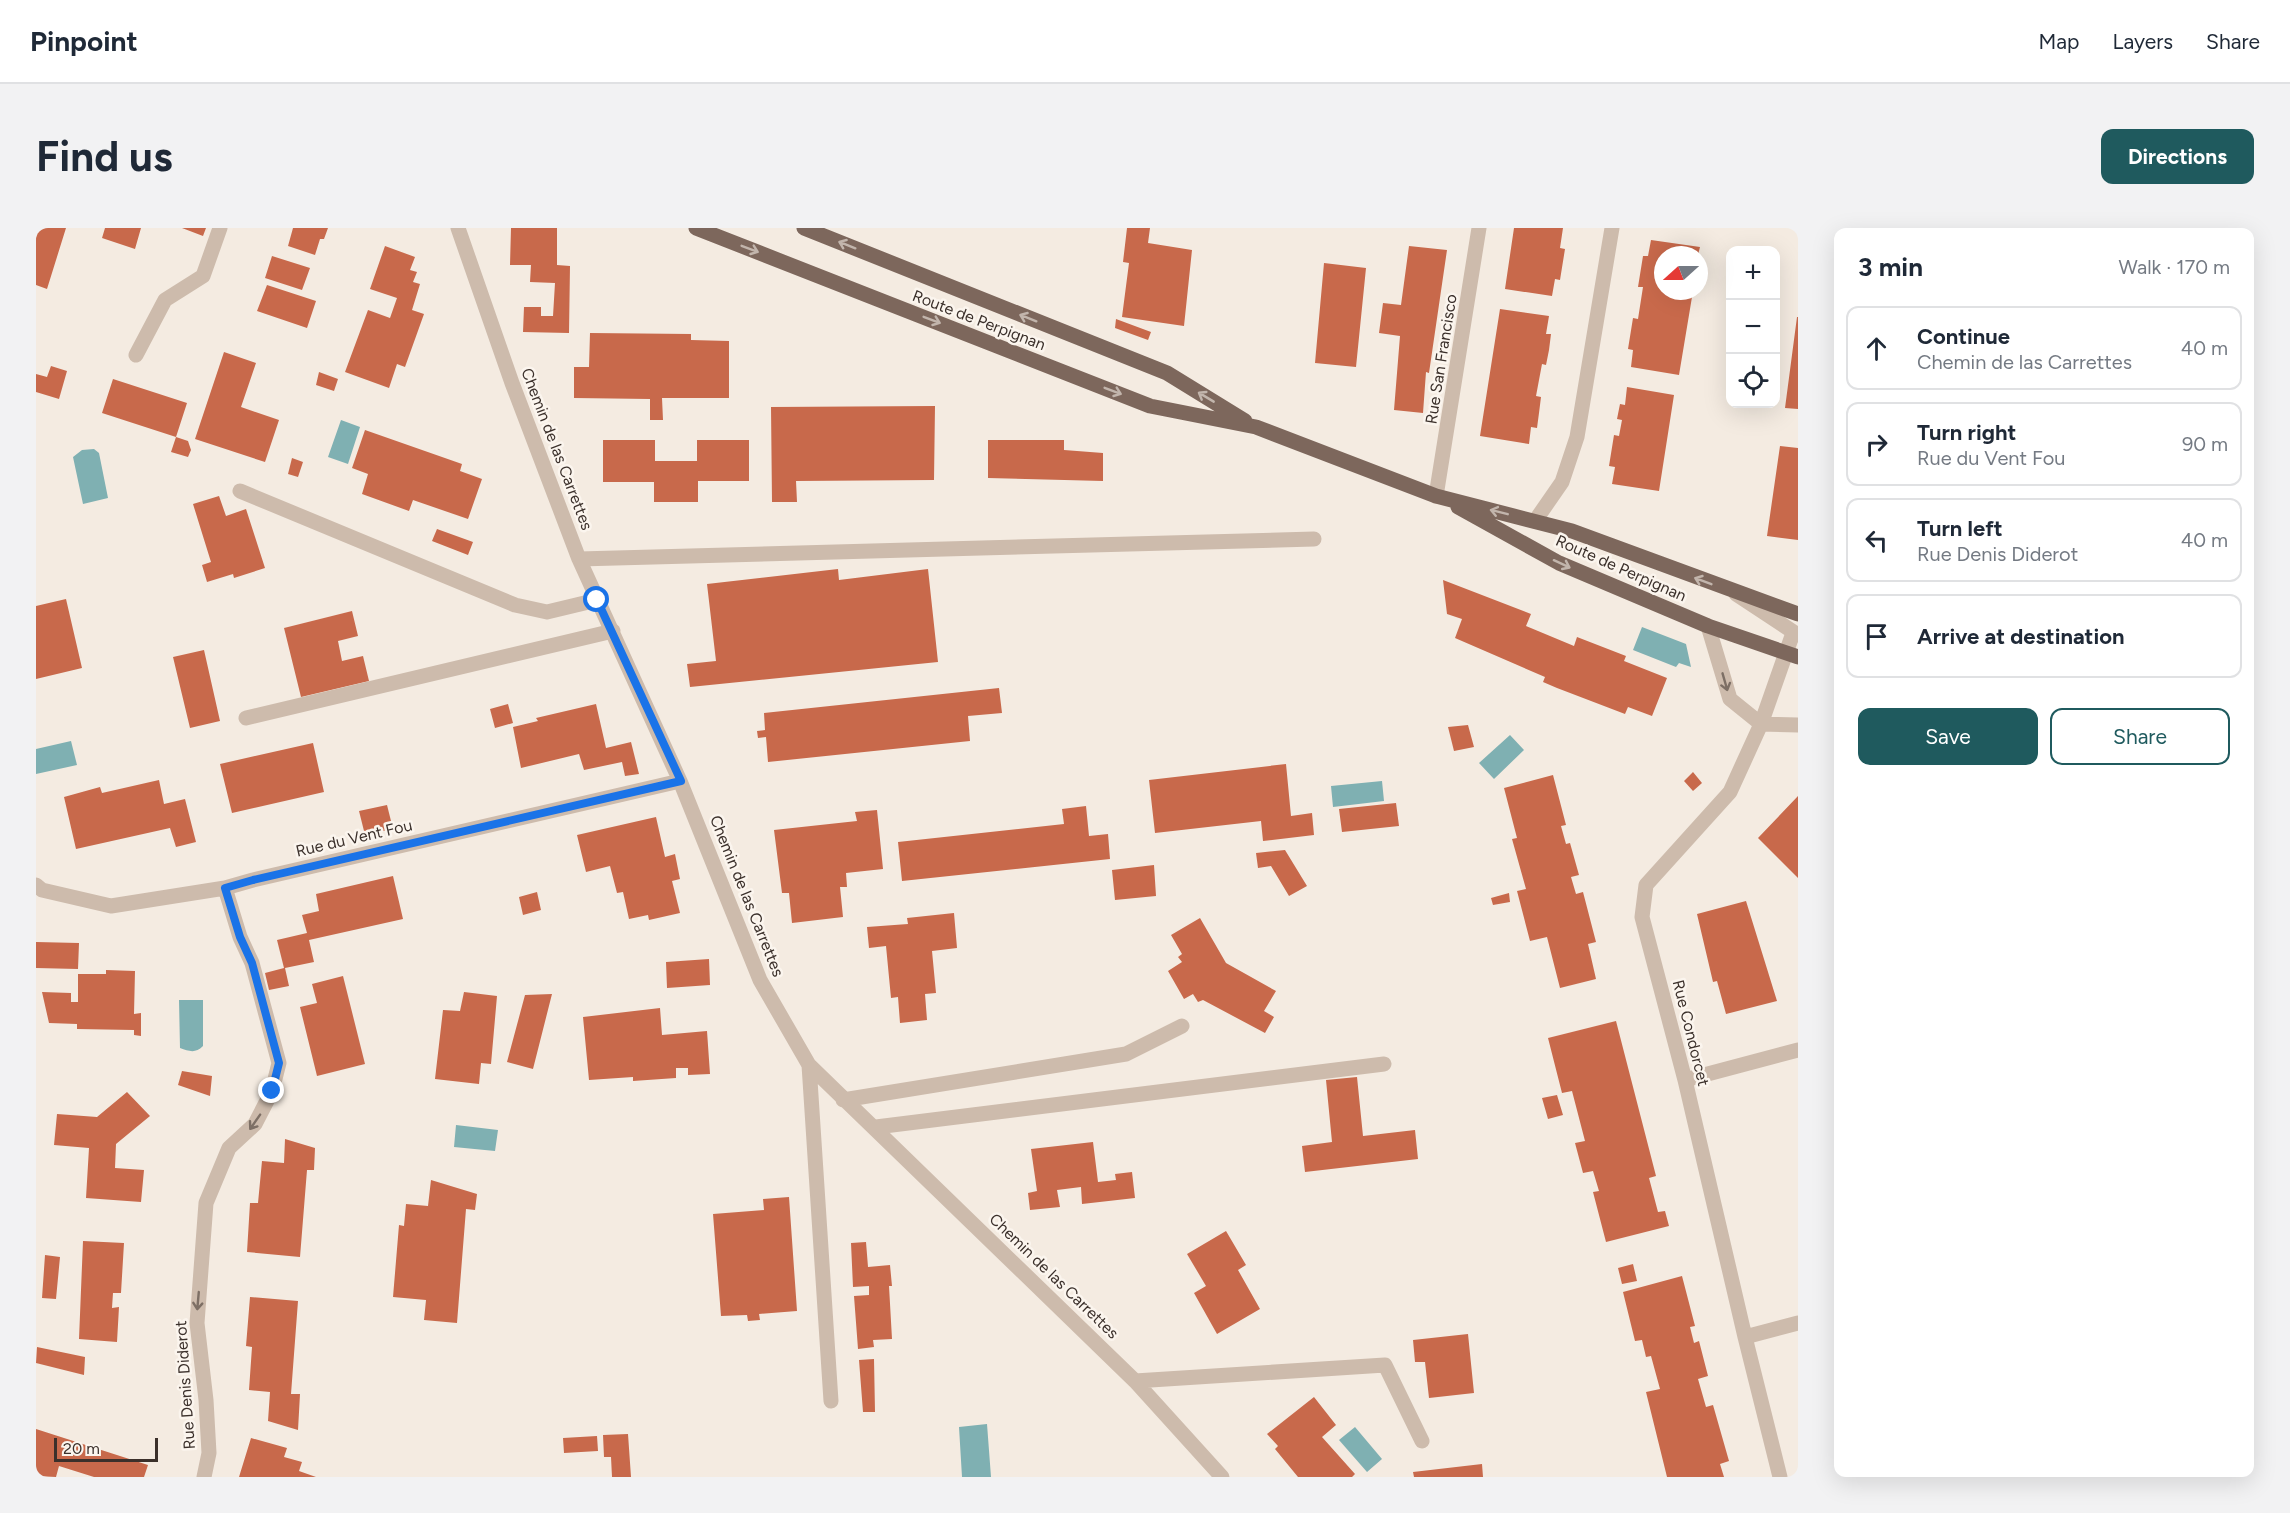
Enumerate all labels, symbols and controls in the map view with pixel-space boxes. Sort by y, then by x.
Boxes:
text: Pinpoint [30,24,138,58]
text: Map [2039,29,2079,54]
text: Layers [2112,29,2173,54]
text: Share [2206,29,2260,54]
button: Directions [2101,129,2254,184]
text: Find us [36,131,173,182]
one-way arrow [838,239,856,250]
one-way arrow [740,244,759,255]
north arrow [1654,246,1708,300]
map controls [1726,246,1780,408]
button: + [1726,246,1780,300]
text: 3 min [1858,251,1923,283]
text: Walk · 170 m [2119,255,2230,279]
street label: Route de Perpignan [910,286,1048,354]
street label: Rue San Francisco [1421,293,1461,425]
button: − [1726,300,1780,354]
one-way arrow [1019,312,1038,323]
one-way arrow [922,316,940,327]
text: Continue [1917,323,2010,350]
icon: ahead [1860,332,1893,365]
text: 40 m [2181,336,2228,360]
text: Chemin de las Carrettes [1917,350,2132,374]
button: locate [1726,354,1780,408]
street label: Chemin de las Carrettes [517,365,597,533]
one-way arrow [1103,387,1122,398]
one-way arrow [1198,390,1215,402]
text: Turn right [1917,419,2016,446]
icon: right [1860,428,1893,461]
text: 90 m [2182,432,2228,456]
text: Rue du Vent Fou [1917,446,2066,470]
one-way arrow [1490,506,1509,517]
text: Turn left [1917,515,2003,542]
icon: left [1860,524,1893,557]
text: 40 m [2181,528,2228,552]
street label: Route de Perpignan [1553,531,1689,605]
text: Rue Denis Diderot [1917,542,2078,566]
one-way arrow [1552,558,1570,570]
one-way arrow [1694,575,1713,586]
route start [583,586,609,612]
icon: arrive [1860,620,1893,653]
text: Arrive at destination [1917,623,2125,650]
one-way arrow [1720,672,1731,691]
button: Save [1858,708,2038,765]
button: Share [2050,708,2230,765]
street label: Chemin de las Carrettes [706,813,788,979]
street label: Rue du Vent Fou [294,815,414,861]
street label: Rue Condorcet [1669,978,1713,1088]
route end [258,1077,284,1103]
one-way arrow [249,1113,261,1129]
street label: Chemin de las Carrettes [986,1209,1122,1343]
one-way arrow [192,1291,203,1311]
street label: Rue Denis Diderot [171,1320,199,1450]
scale bar [54,1435,158,1462]
text: 20 m [63,1439,100,1458]

